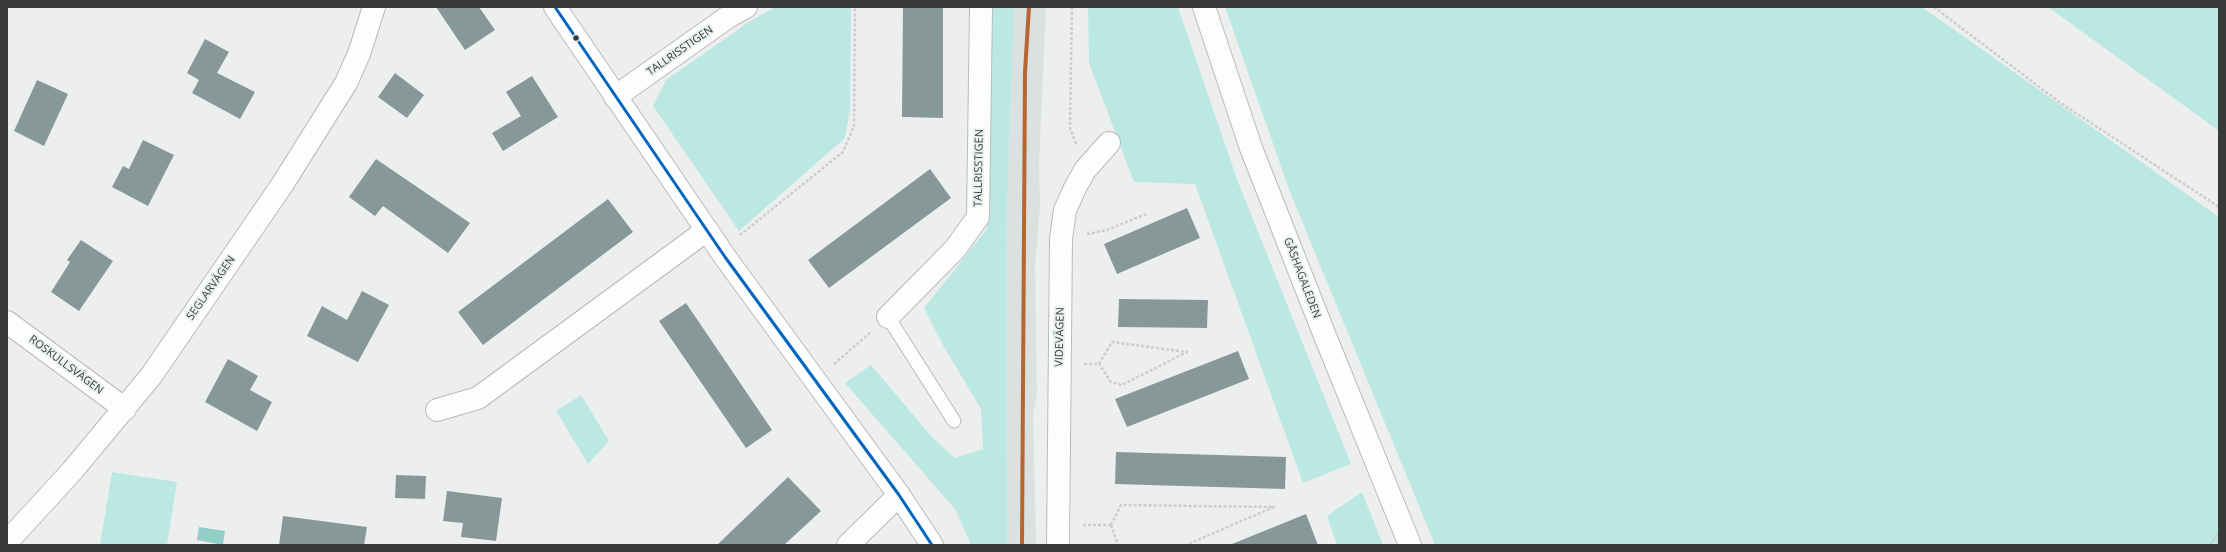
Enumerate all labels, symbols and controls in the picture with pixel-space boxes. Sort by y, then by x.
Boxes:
street label: TALLRISSTIGEN [644,23,716,79]
unlabelled marker [571,33,581,43]
street label: TALLRISSTIGEN [972,129,986,207]
street label: GÅSHAGALEDEN [1281,236,1323,320]
street label: SEGLARVÄGEN [184,253,238,323]
street label: VIDEVÄGEN [1053,307,1067,367]
street label: ROSKULLSVÄGEN [26,333,106,397]

